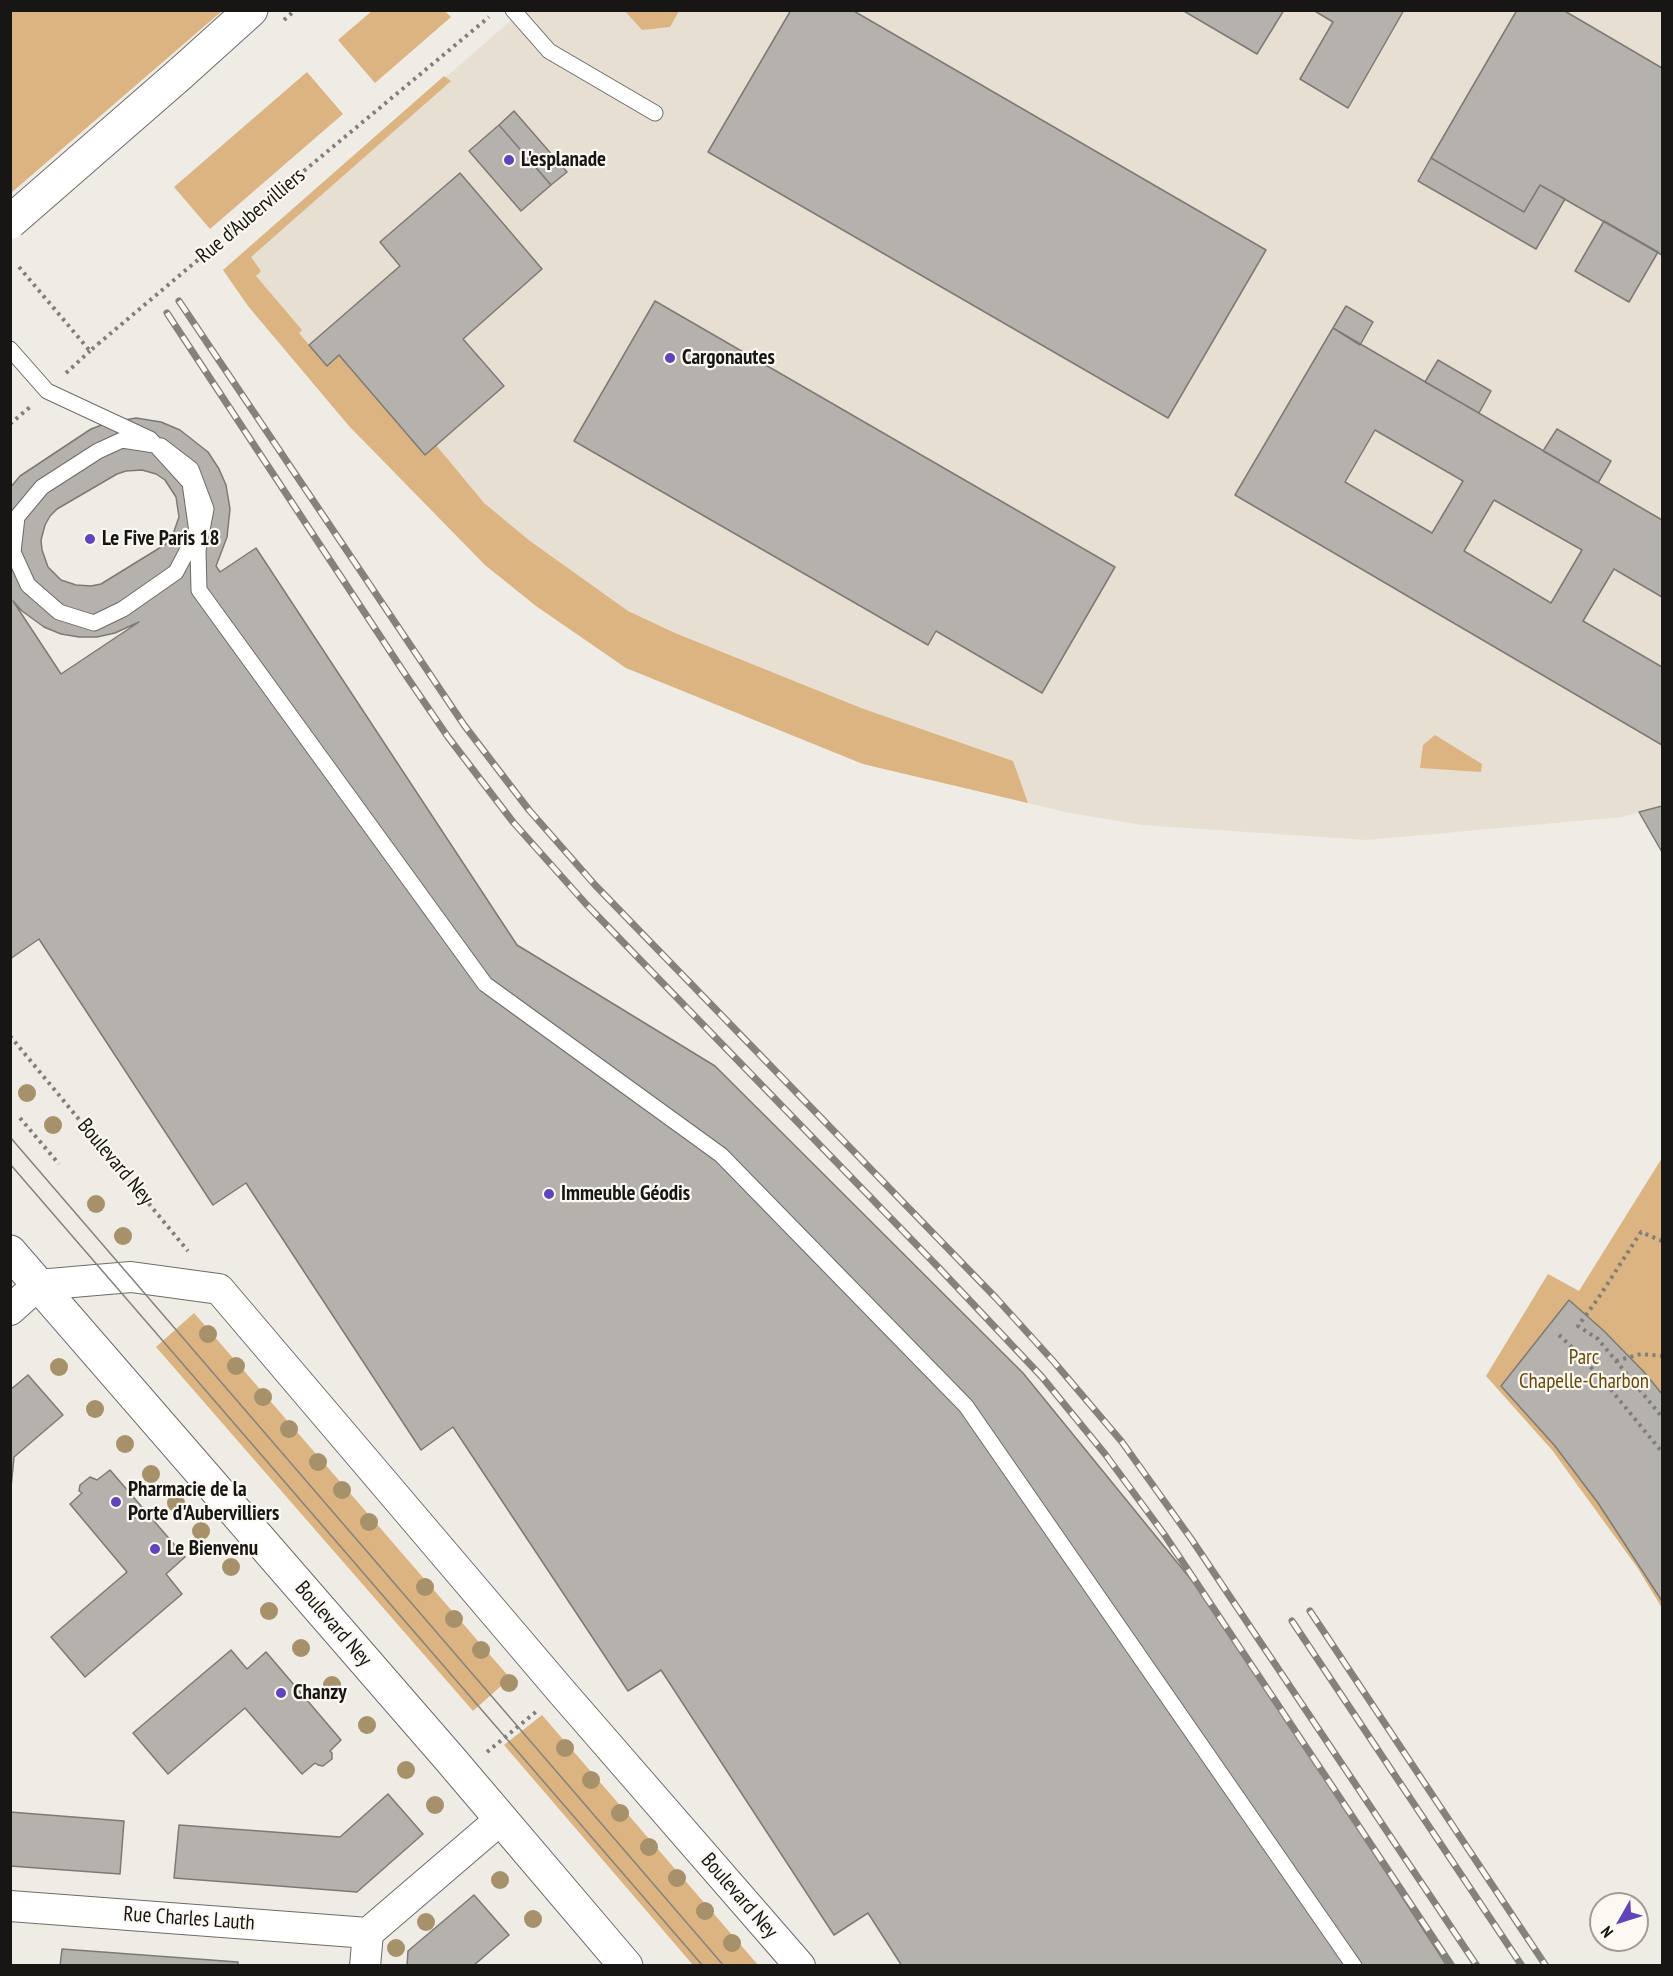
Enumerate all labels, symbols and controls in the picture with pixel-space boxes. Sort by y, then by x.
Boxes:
place label: L'esplanade [521,147,606,173]
marker: L'esplanade [502,153,516,167]
street label: Rue d'Aubervilliers [191,163,311,269]
place label: Cargonautes [682,345,775,371]
marker: Cargonautes [663,351,677,365]
place label: Le Five Paris 18 [102,526,220,552]
marker: Le Five Paris 18 [83,532,97,546]
street label: Boulevard Ney [72,1114,158,1210]
place label: Immeuble Géodis [561,1181,690,1207]
marker: Immeuble Géodis [542,1187,556,1201]
park label: Parc Chapelle-Charbon [1519,1345,1649,1395]
place label: Pharmacie de la Porte d'Aubervilliers [128,1477,279,1527]
marker: Pharmacie de la Porte d'Aubervilliers [109,1495,123,1509]
place label: Le Bienvenu [167,1536,258,1562]
marker: Le Bienvenu [148,1542,162,1556]
street label: Boulevard Ney [289,1576,377,1672]
place label: Chanzy [293,1680,347,1706]
marker: Chanzy [274,1686,288,1700]
street label: Boulevard Ney [695,1848,783,1944]
north arrow [1589,1892,1649,1952]
street label: Rue Charles Lauth [123,1902,255,1936]
text: N [1596,1922,1617,1942]

